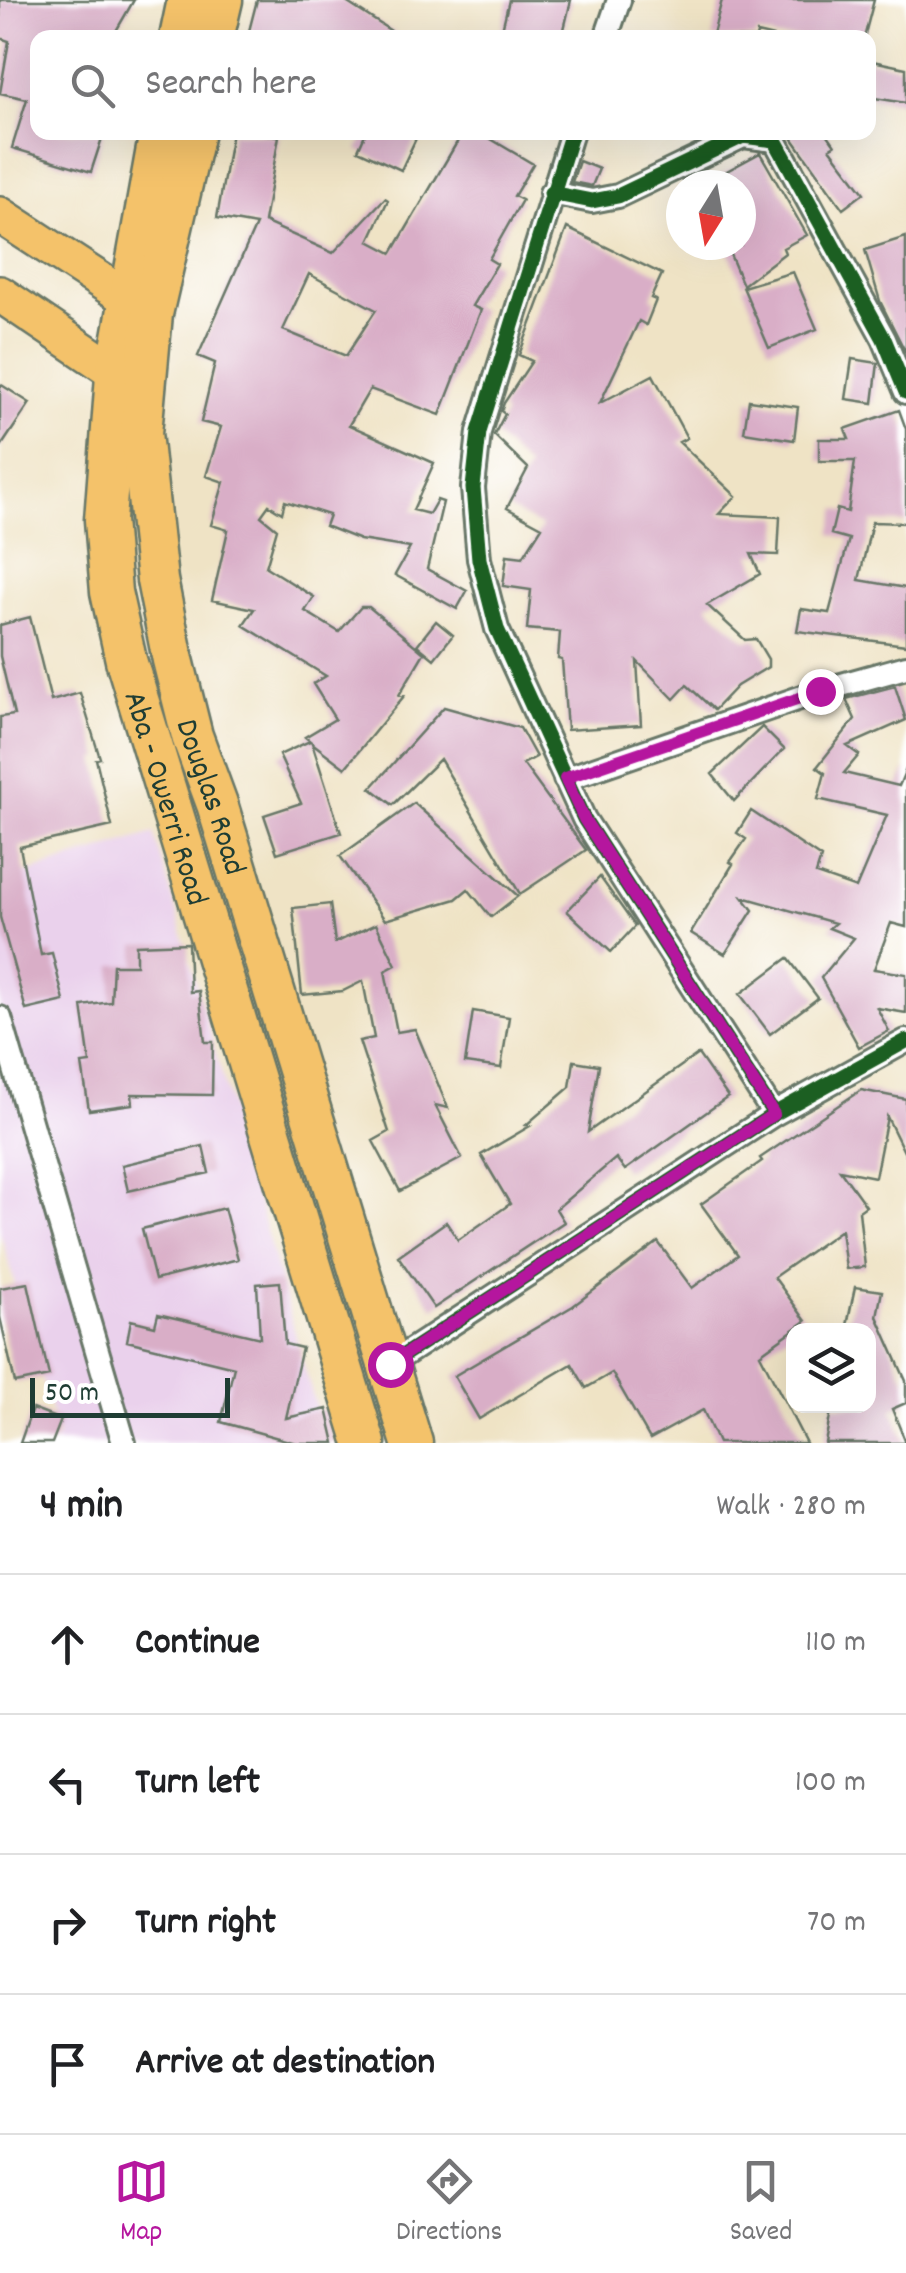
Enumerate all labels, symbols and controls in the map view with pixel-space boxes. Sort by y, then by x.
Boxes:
search box [30,30,876,140]
icon: search [65,58,120,113]
text: Search here [145,58,317,113]
north arrow [666,170,756,260]
route end [798,669,844,715]
street label: Aba - Owerri Road [109,686,218,912]
street label: Douglas Road [161,715,255,881]
map controls [786,1323,876,1413]
button: layers [786,1323,876,1413]
route start [368,1342,414,1388]
scale bar [30,1373,230,1418]
text: 50 m [45,1375,99,1415]
text: 4 min [40,1478,123,1538]
text: Walk · 280 m [716,1485,866,1531]
icon: ahead [40,1617,95,1672]
text: Continue [135,1617,260,1672]
text: 110 m [805,1621,866,1667]
icon: left [40,1757,95,1812]
text: Turn left [135,1757,260,1812]
text: 100 m [795,1761,866,1807]
icon: right [40,1897,95,1952]
text: Turn right [135,1897,276,1952]
text: 70 m [807,1901,866,1947]
icon: arrive [40,2037,95,2092]
text: Arrive at destination [135,2037,435,2092]
tab: Map [114,2154,169,2254]
tab: Directions [396,2154,502,2254]
tab: Saved [730,2154,792,2254]

